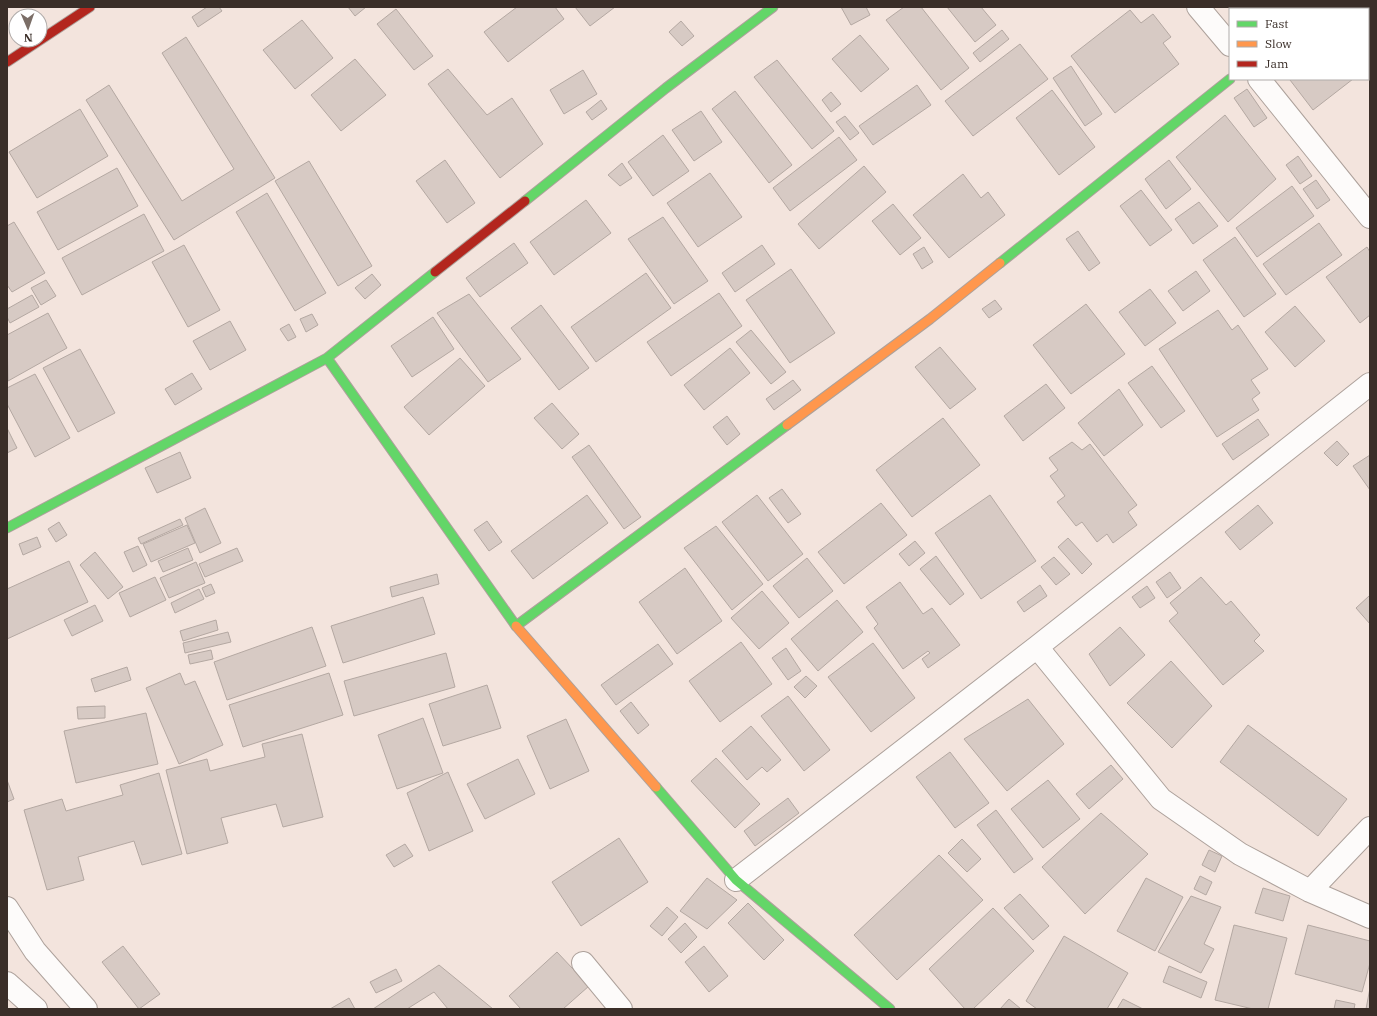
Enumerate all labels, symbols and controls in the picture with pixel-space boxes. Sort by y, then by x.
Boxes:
north arrow [8,8,48,48]
legend [1229,8,1369,80]
text: Fast [1265,16,1289,31]
text: N [23,31,33,45]
text: Slow [1265,36,1292,51]
text: Jam [1265,56,1289,71]

